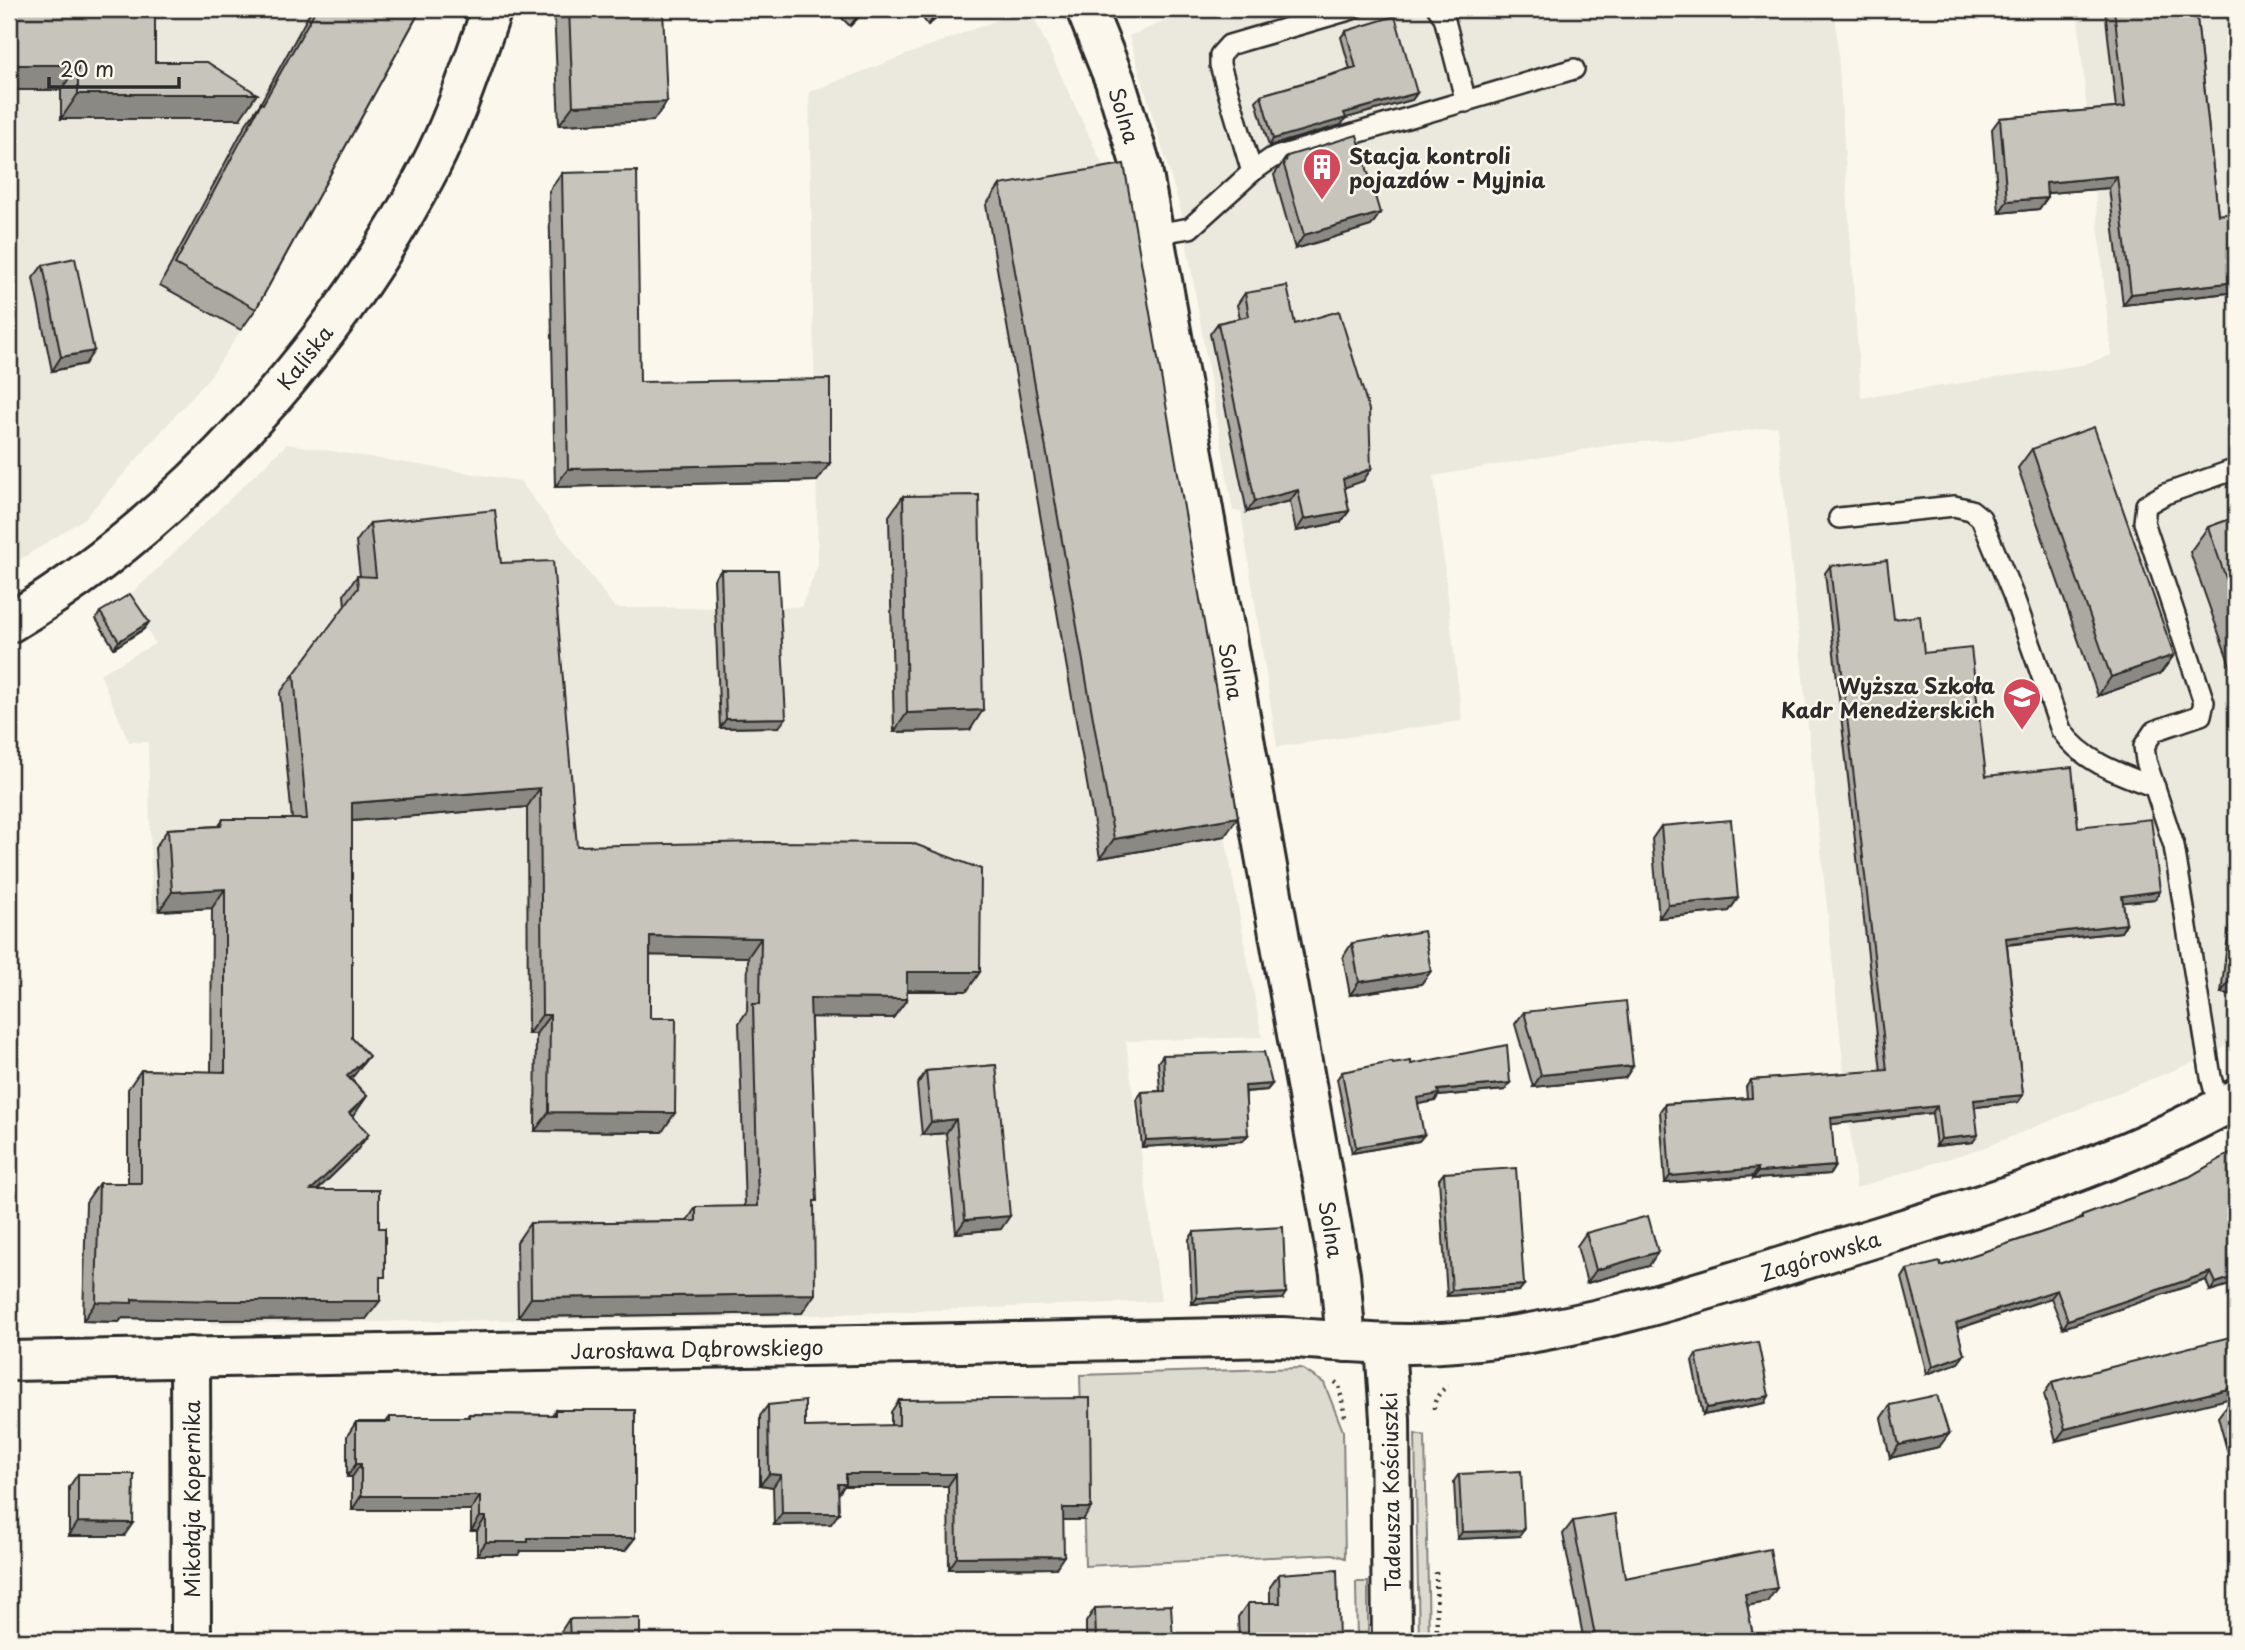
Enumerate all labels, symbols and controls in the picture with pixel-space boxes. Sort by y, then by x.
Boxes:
scale bar [49,46,178,90]
text: 20 m [60,52,114,84]
street label: Solna [1101,83,1149,147]
place label: Stacja kontroli pojazdów - Myjnia [1349,139,1546,195]
building icon: Stacja kontroli pojazdów - Myjnia [1301,146,1343,201]
street label: Kaliska [268,318,340,396]
street label: Solna [1211,640,1253,702]
place label: Wyższa Szkoła Kadr Menedżerskich [1781,669,1995,725]
school or university icon: Wyższa Szkoła Kadr Menedżerskich [2001,676,2043,731]
street label: Solna [1311,1198,1353,1260]
street label: Zagórowska [1756,1222,1884,1288]
street label: Jarosława Dąbrowskiego [570,1330,824,1366]
street label: Tadeusza Kościuszki [1372,1392,1408,1592]
street label: Mikołaja Kopernika [175,1400,207,1598]

